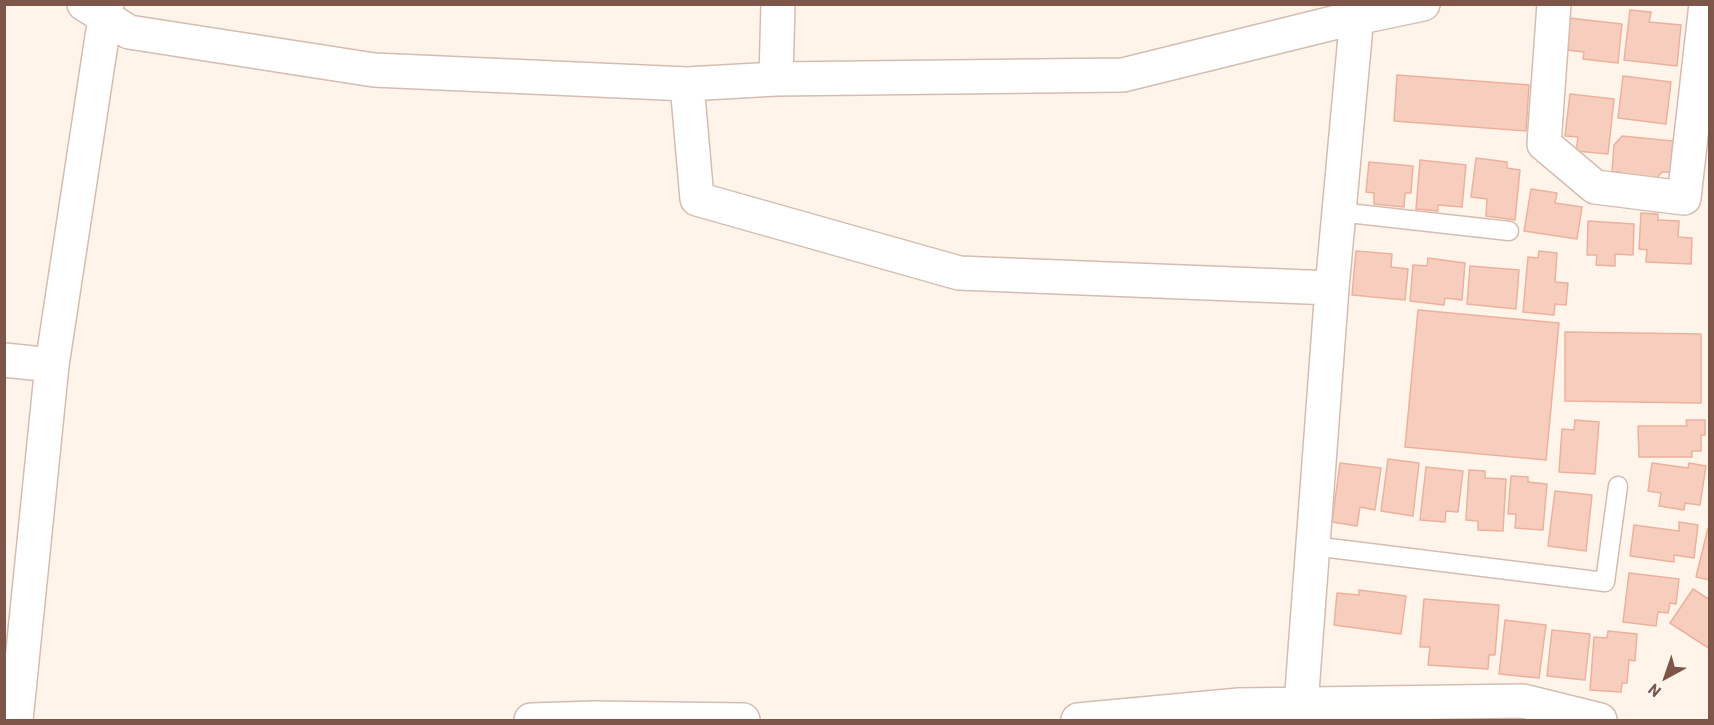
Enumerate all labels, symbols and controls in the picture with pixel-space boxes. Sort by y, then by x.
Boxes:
north arrow [1636,647,1696,707]
text: N [1644,680,1664,702]

